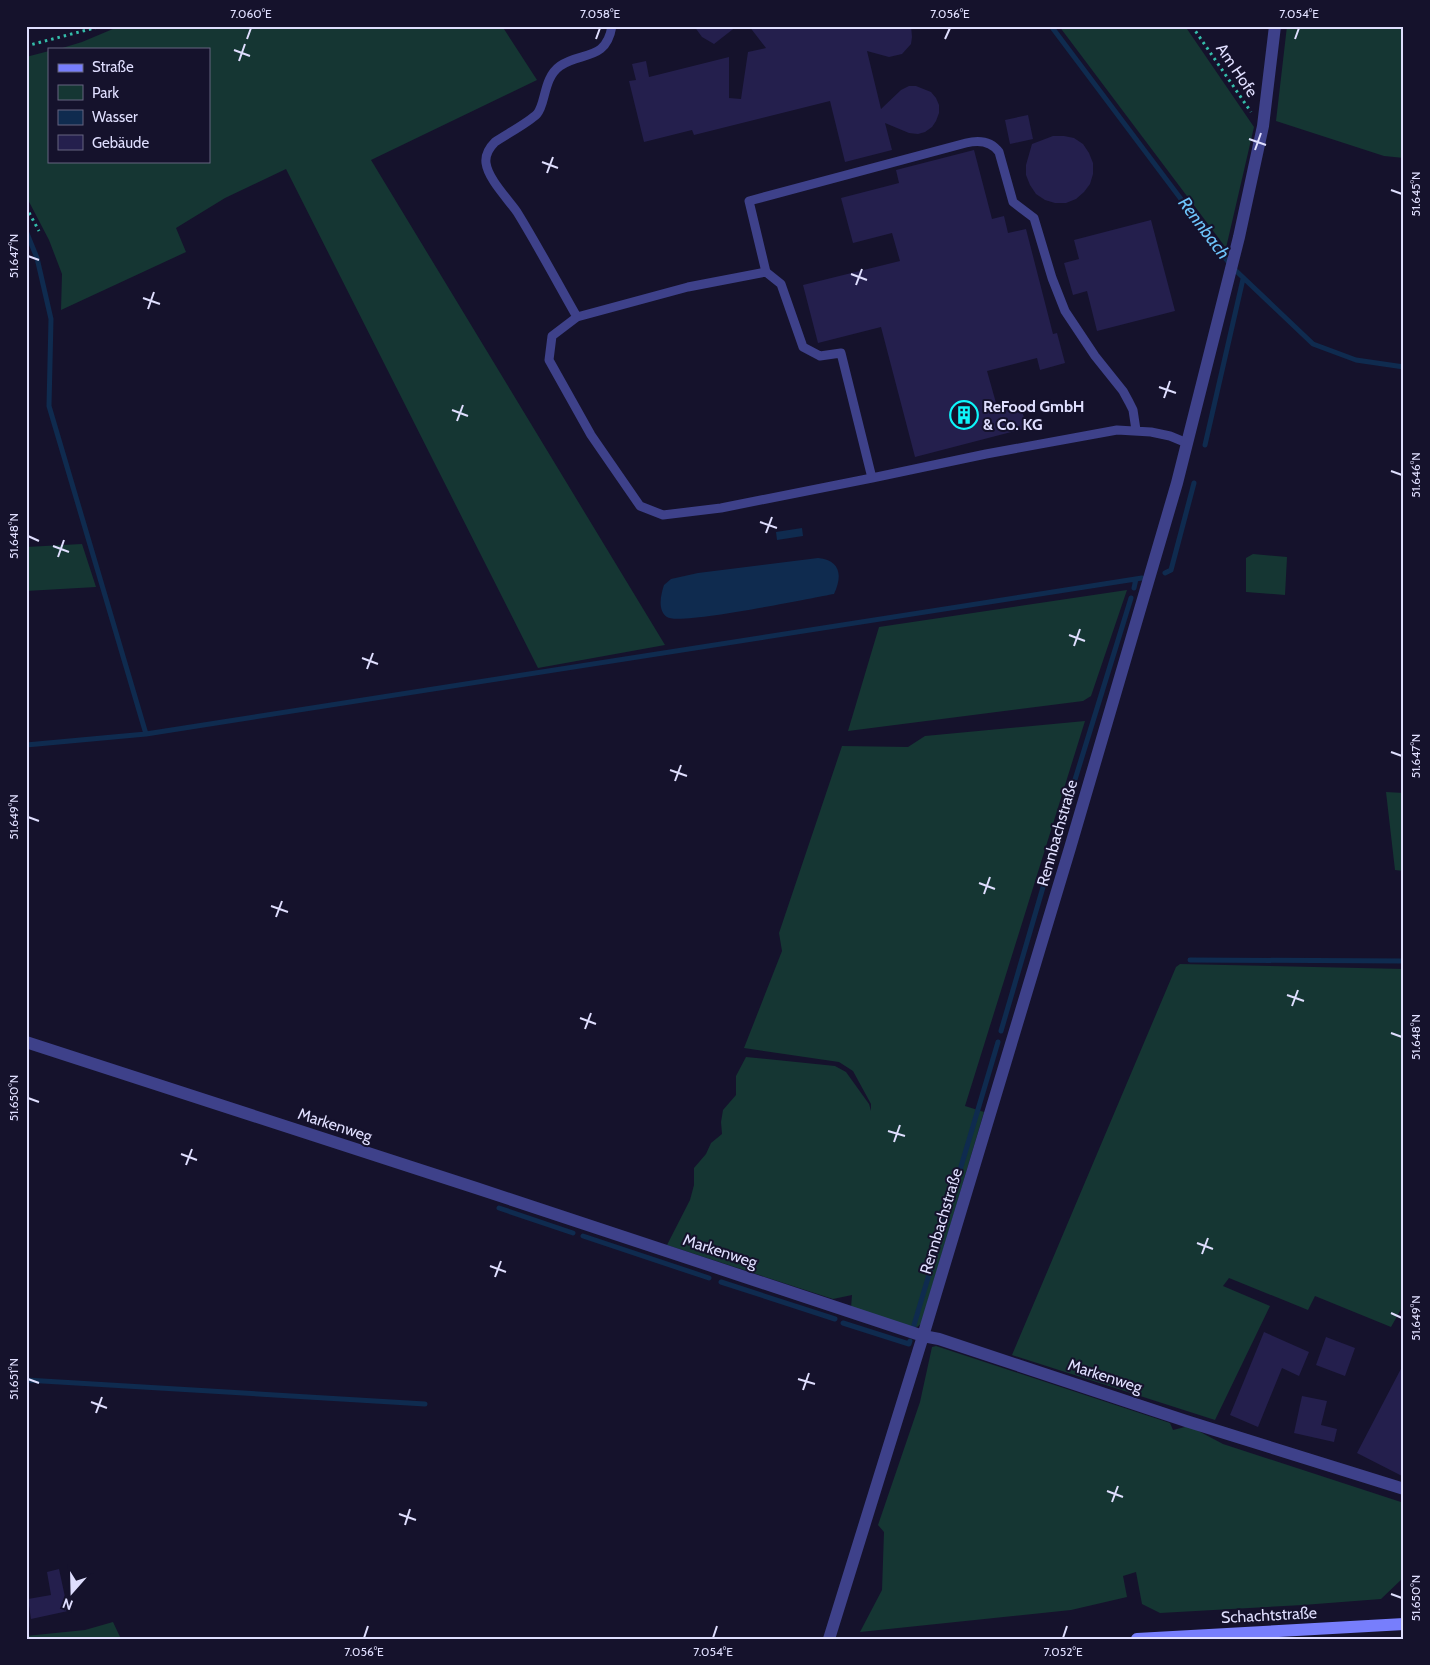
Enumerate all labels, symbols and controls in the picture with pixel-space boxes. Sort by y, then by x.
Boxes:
text: 7.060°E [230,6,272,21]
text: 7.058°E [580,6,620,21]
text: 7.056°E [930,6,970,21]
text: 7.054°E [1279,6,1319,21]
street label: Am Hofe [1212,40,1262,100]
legend [48,48,210,162]
text: Straße [92,58,134,76]
text: Park [92,84,119,102]
text: Wasser [92,108,138,126]
text: Gebäude [92,134,149,152]
text: 51.645°N [1408,171,1423,217]
water label: Rennbach [1173,193,1235,263]
text: 51.647°N [6,234,21,278]
place label: ReFood GmbH & Co. KG [983,397,1084,434]
building icon: ReFood GmbH & Co. KG [949,400,979,430]
text: 51.646°N [1408,452,1423,498]
text: 51.648°N [6,513,21,559]
text: 51.647°N [1408,734,1423,778]
street label: Rennbachstraße [1033,778,1081,888]
text: 51.649°N [6,794,21,840]
text: 51.648°N [1408,1014,1423,1060]
text: 51.650°N [6,1075,21,1121]
street label: Markenweg [295,1104,376,1146]
street label: Rennbachstraße [916,1166,966,1276]
street label: Markenweg [680,1230,761,1272]
text: 51.649°N [1408,1295,1423,1341]
street label: Markenweg [1065,1355,1146,1397]
text: 51.651°N [6,1358,21,1400]
north arrow [48,1568,98,1618]
text: 51.650°N [1408,1575,1423,1621]
text: N [60,1594,75,1614]
street label: Schachtstraße [1220,1603,1318,1627]
text: 7.056°E [344,1644,384,1659]
text: 7.054°E [693,1644,733,1659]
text: 7.052°E [1043,1644,1083,1659]

